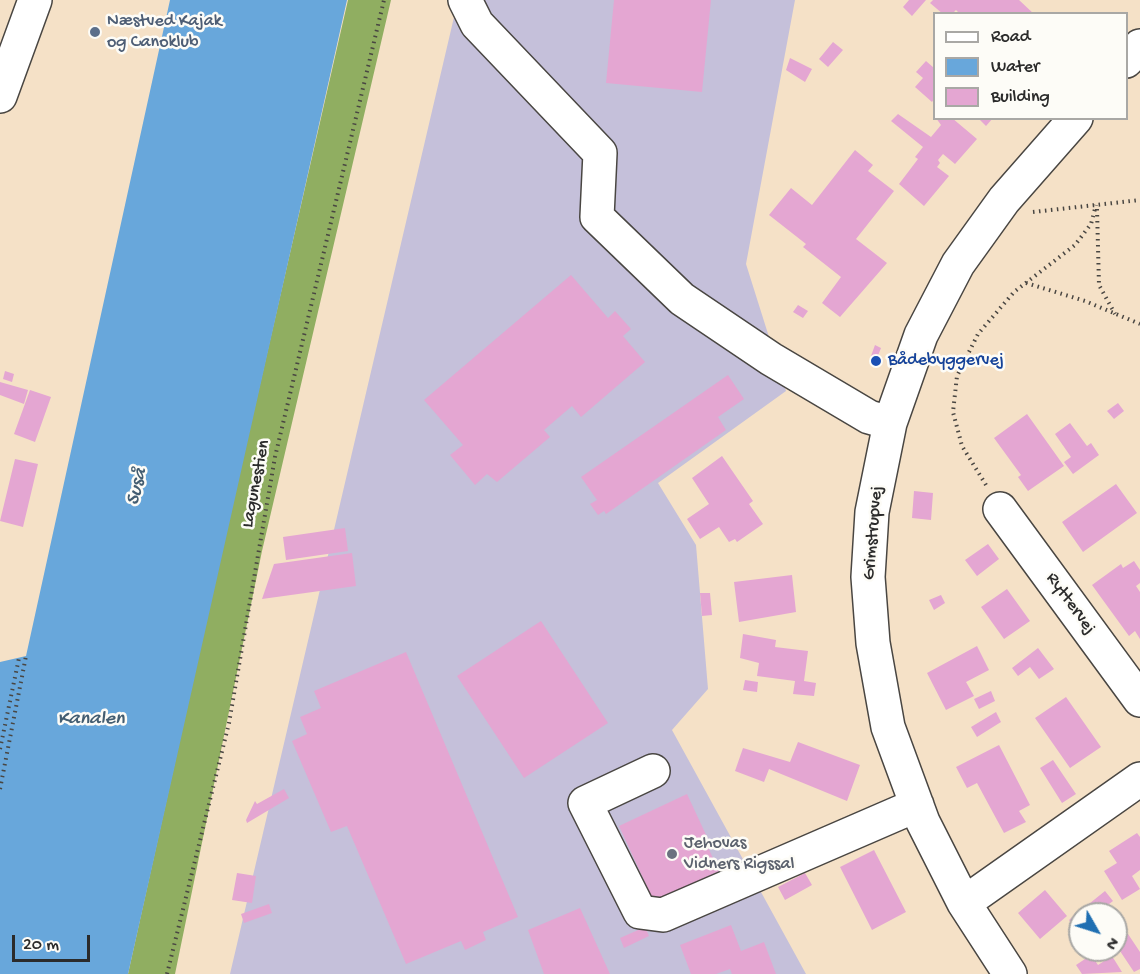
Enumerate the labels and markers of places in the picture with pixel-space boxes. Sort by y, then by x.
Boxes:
place label: Næstved Kajak og Canoklub [107,11,222,54]
marker: Næstved Kajak og Canoklub [88,25,102,39]
place label: Bådebyggervej [888,350,1004,372]
marker: Bådebyggervej [869,354,883,368]
place label: Jehovas Vidners Rigssal [684,833,794,876]
marker: Jehovas Vidners Rigssal [665,847,679,861]

